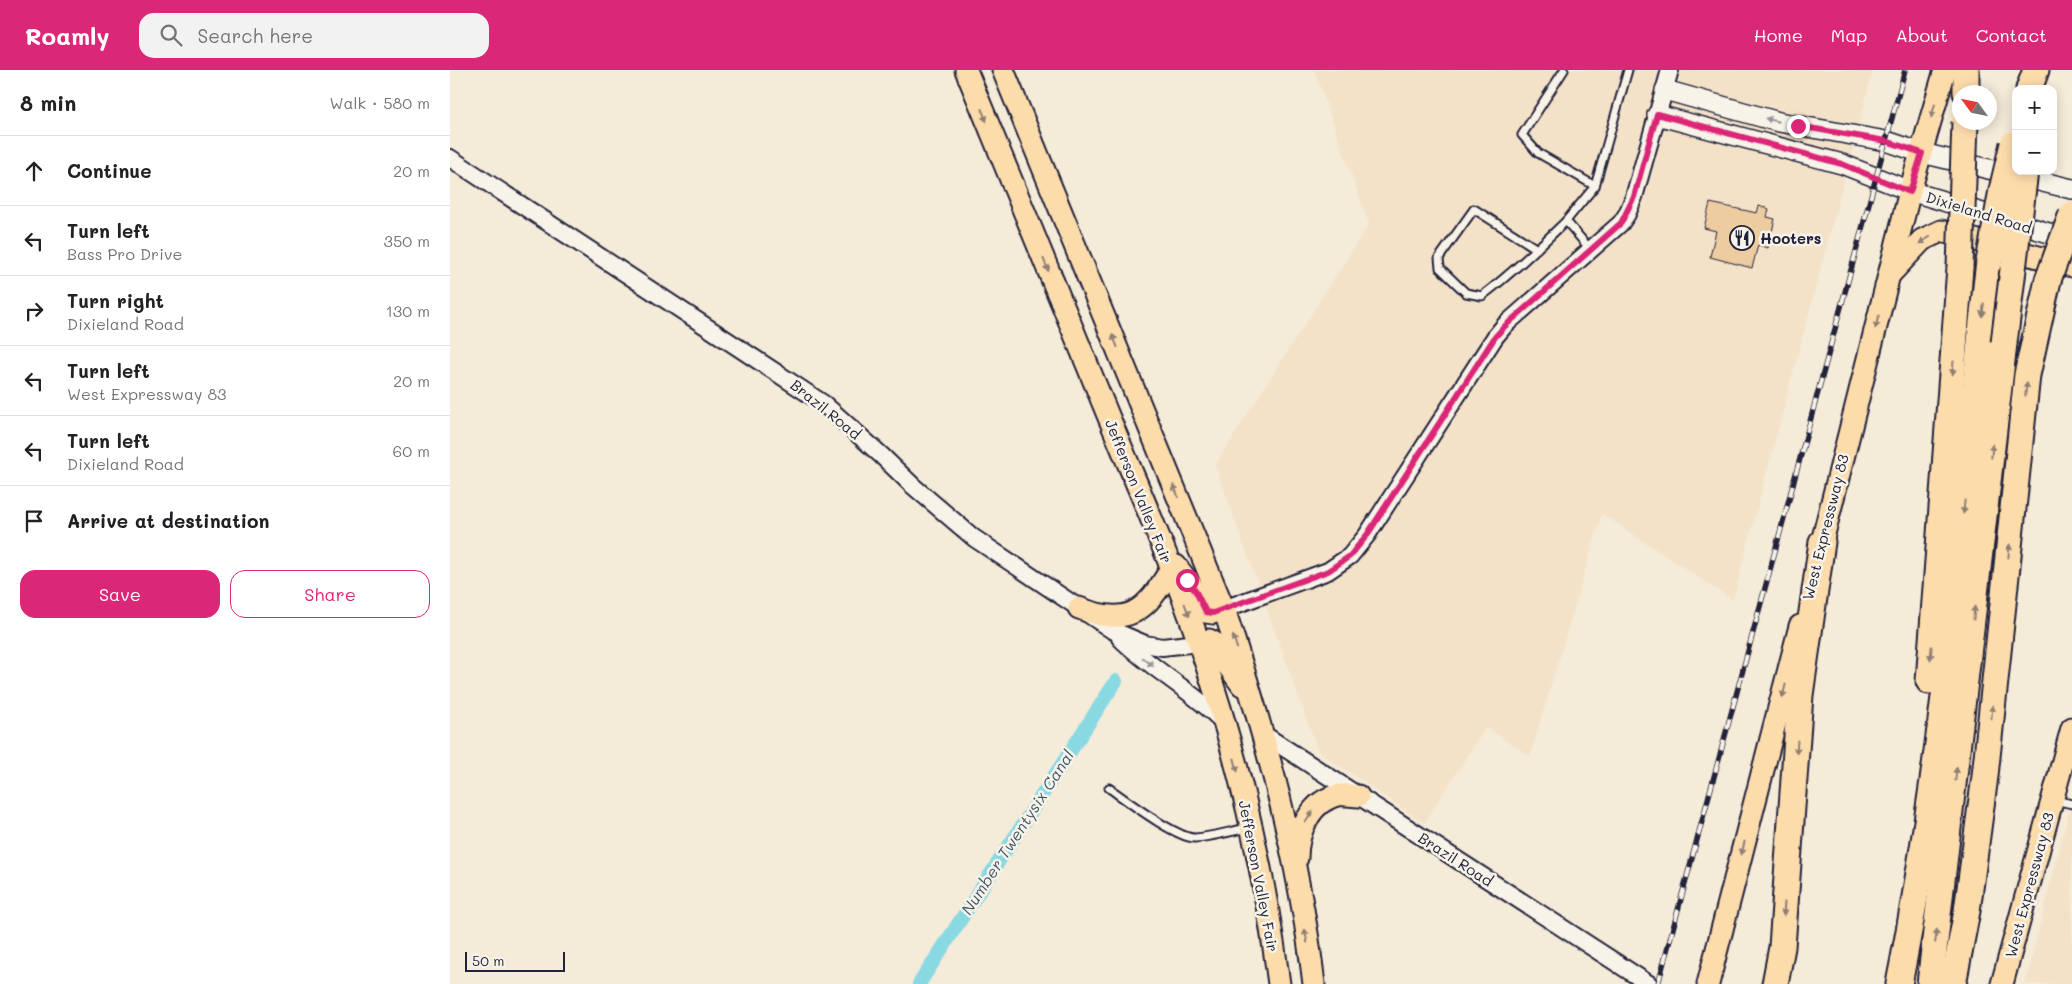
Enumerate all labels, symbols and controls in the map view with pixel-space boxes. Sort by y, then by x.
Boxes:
search box [139,13,489,58]
text: Roamly [25,20,109,51]
icon: search [157,21,185,49]
text: Search here [197,23,313,48]
text: Home [1754,23,1803,47]
text: Map [1831,23,1867,47]
text: About [1895,23,1948,47]
text: Contact [1976,23,2047,47]
north arrow [1952,85,1997,130]
map controls [2012,85,2057,175]
button: + [2012,85,2057,130]
text: 8 min [20,89,76,116]
text: Walk · 580 m [330,92,430,113]
one-way arrow [1929,104,1937,119]
one-way arrow [980,108,988,123]
route end [1787,115,1810,138]
one-way arrow [1764,116,1779,124]
button: − [2012,130,2057,175]
icon: ahead [20,157,48,185]
text: Continue [67,158,152,183]
text: 20 m [393,160,430,181]
street label: Dixieland Road [1924,186,2034,238]
text: Turn left [67,218,150,243]
restaurant icon: Hooters [1729,225,1755,251]
icon: left [20,227,48,255]
place label: Hooters [1760,228,1821,248]
text: 350 m [384,230,430,251]
one-way arrow [1918,235,1932,244]
text: Bass Pro Drive [67,243,182,264]
one-way arrow [1042,258,1050,273]
text: Turn right [67,288,164,313]
icon: right [20,297,48,325]
text: 130 m [386,300,430,321]
one-way arrow [1979,303,1987,319]
text: Dixieland Road [67,313,184,334]
one-way arrow [1872,314,1880,329]
one-way arrow [1110,333,1118,348]
text: Turn left [67,358,150,383]
one-way arrow [1948,360,1956,376]
icon: left [20,367,48,395]
text: 20 m [393,370,430,391]
street label: Brazil Road [787,374,865,444]
one-way arrow [2022,381,2030,397]
text: West Expressway 83 [67,383,226,404]
street label: Jefferson Valley Fair [1101,416,1177,566]
text: Turn left [67,428,150,453]
icon: left [20,437,48,465]
text: 60 m [393,440,430,461]
one-way arrow [1988,443,1996,459]
street label: West Expressway 83 [1797,452,1853,602]
text: Dixieland Road [67,453,184,474]
one-way arrow [1172,483,1180,498]
one-way arrow [1960,499,1968,515]
icon: arrive [20,507,48,535]
text: Arrive at destination [67,508,270,533]
one-way arrow [2005,542,2013,558]
route start [1176,569,1199,592]
button: Save [20,570,220,618]
button: Share [230,570,430,618]
one-way arrow [1183,603,1191,617]
one-way arrow [1970,604,1978,620]
one-way arrow [1231,635,1238,650]
one-way arrow [1927,645,1935,661]
one-way arrow [1141,657,1154,668]
one-way arrow [1780,683,1788,698]
one-way arrow [1988,704,1996,720]
one-way arrow [1792,739,1800,755]
water label: Number Twentysix Canal [956,746,1078,918]
one-way arrow [1232,757,1240,772]
one-way arrow [1952,766,1960,782]
street label: Jefferson Valley Fair [1235,799,1283,953]
street label: West Expressway 83 [2000,810,2058,960]
one-way arrow [1304,811,1314,824]
street label: Brazil Road [1415,827,1497,891]
one-way arrow [1739,841,1747,856]
one-way arrow [1780,901,1788,917]
one-way arrow [1302,927,1310,943]
one-way arrow [1932,927,1940,943]
scale bar [465,949,565,972]
text: 50 m [472,951,504,970]

